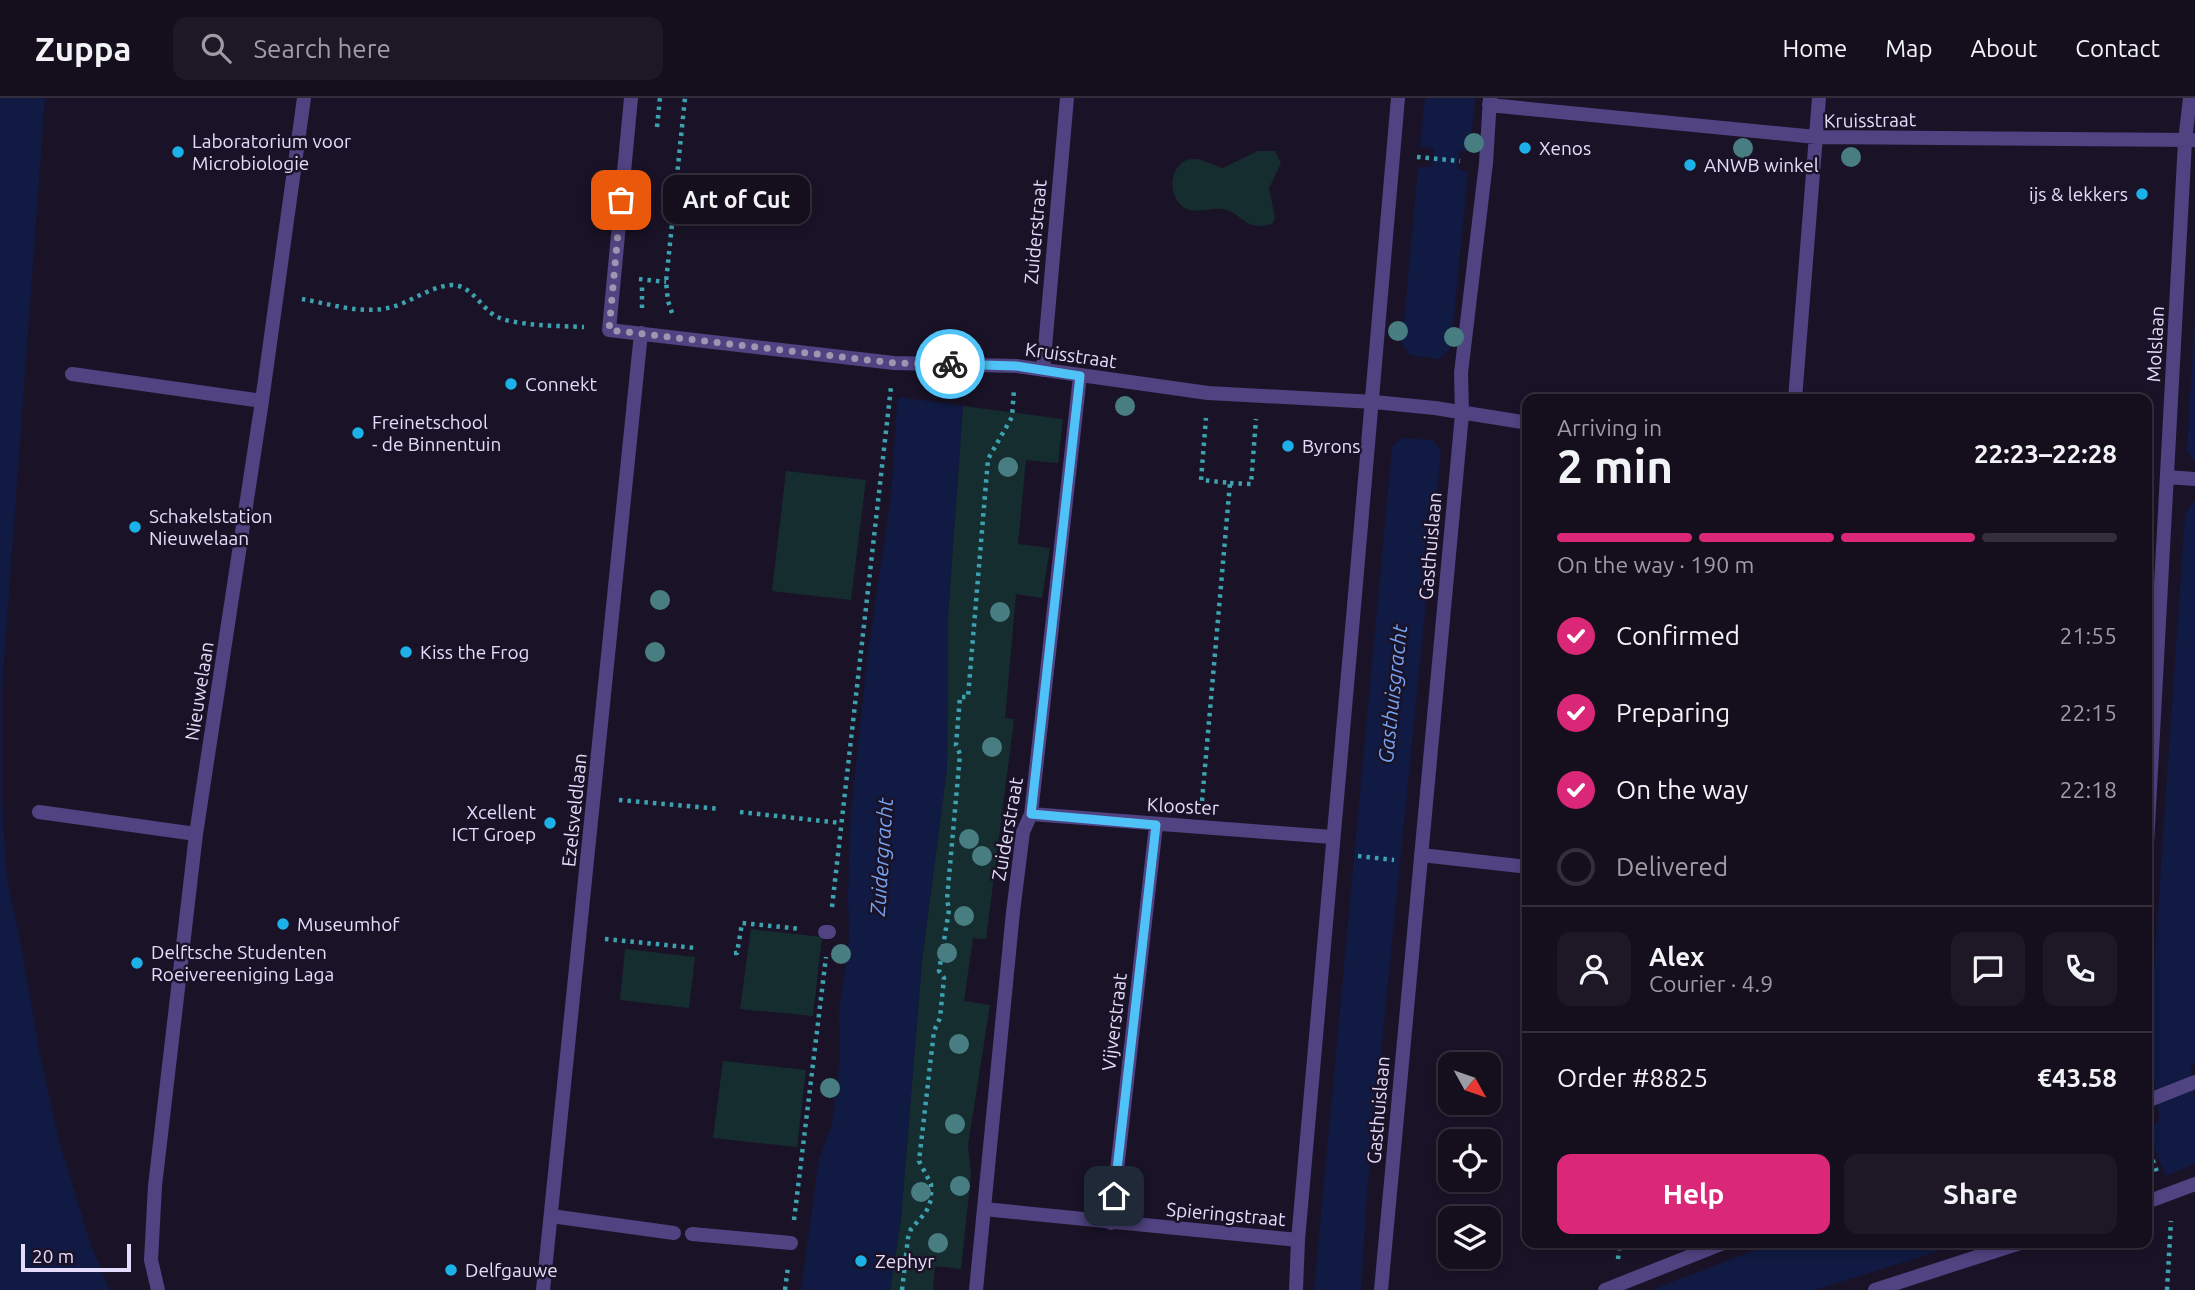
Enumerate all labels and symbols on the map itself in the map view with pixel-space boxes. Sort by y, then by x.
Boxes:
street label: Kruisstraat [1824,108,1917,132]
place label: Laboratorium voor Microbiologie [192,130,351,174]
place label: Xenos [1539,137,1591,159]
marker: Xenos [1517,140,1533,156]
marker: Laboratorium voor Microbiologie [170,144,186,160]
place label: ANWB winkel [1704,154,1819,176]
marker: ANWB winkel [1682,157,1698,173]
pin [591,170,651,230]
callout: Art of Cut [663,176,810,224]
street label: Zuiderstraat [1019,178,1051,285]
place label: ijs & lekkers [2029,183,2128,205]
marker: ijs & lekkers [2134,186,2150,202]
street label: Molslaan [2142,305,2168,383]
courier [915,329,985,399]
street label: Kruisstraat [1024,338,1119,372]
place label: Connekt [525,373,598,395]
marker: Connekt [503,376,519,392]
place label: Freinetschool - de Binnentuin [372,411,501,455]
marker: Freinetschool - de Binnentuin [350,425,366,441]
place label: Byrons [1302,435,1361,457]
marker: Byrons [1280,438,1296,454]
street label: Gasthuislaan [1414,491,1446,601]
place label: Schakelstation Nieuwelaan [149,505,273,549]
marker: Schakelstation Nieuwelaan [127,519,143,535]
water label: Gasthuisgracht [1373,623,1411,764]
street label: Nieuwelaan [180,640,218,742]
place label: Kiss the Frog [420,641,529,663]
marker: Kiss the Frog [398,644,414,660]
street label: Ezelsveldlaan [557,752,591,868]
street label: Zuiderstraat [987,775,1027,883]
street label: Klooster [1146,793,1220,819]
water label: Zuidergracht [865,796,897,918]
place label: Xcellent ICT Groep [452,801,537,845]
marker: Xcellent ICT Groep [542,815,558,831]
place label: Museumhof [297,913,400,935]
marker: Museumhof [275,916,291,932]
place label: Delftsche Studenten Roeivereeniging Laga [151,941,334,985]
marker: Delftsche Studenten Roeivereeniging Laga [129,955,145,971]
street label: Vijverstraat [1097,971,1131,1072]
north arrow [1438,1052,1502,1115]
street label: Gasthuislaan [1362,1055,1394,1165]
pin [1084,1166,1144,1226]
street label: Spieringstraat [1165,1198,1287,1230]
scale bar [21,1241,131,1273]
place label: Zephyr [875,1250,934,1272]
marker: Zephyr [853,1253,869,1269]
place label: Delfgauwe [465,1259,558,1281]
marker: Delfgauwe [443,1262,459,1278]

